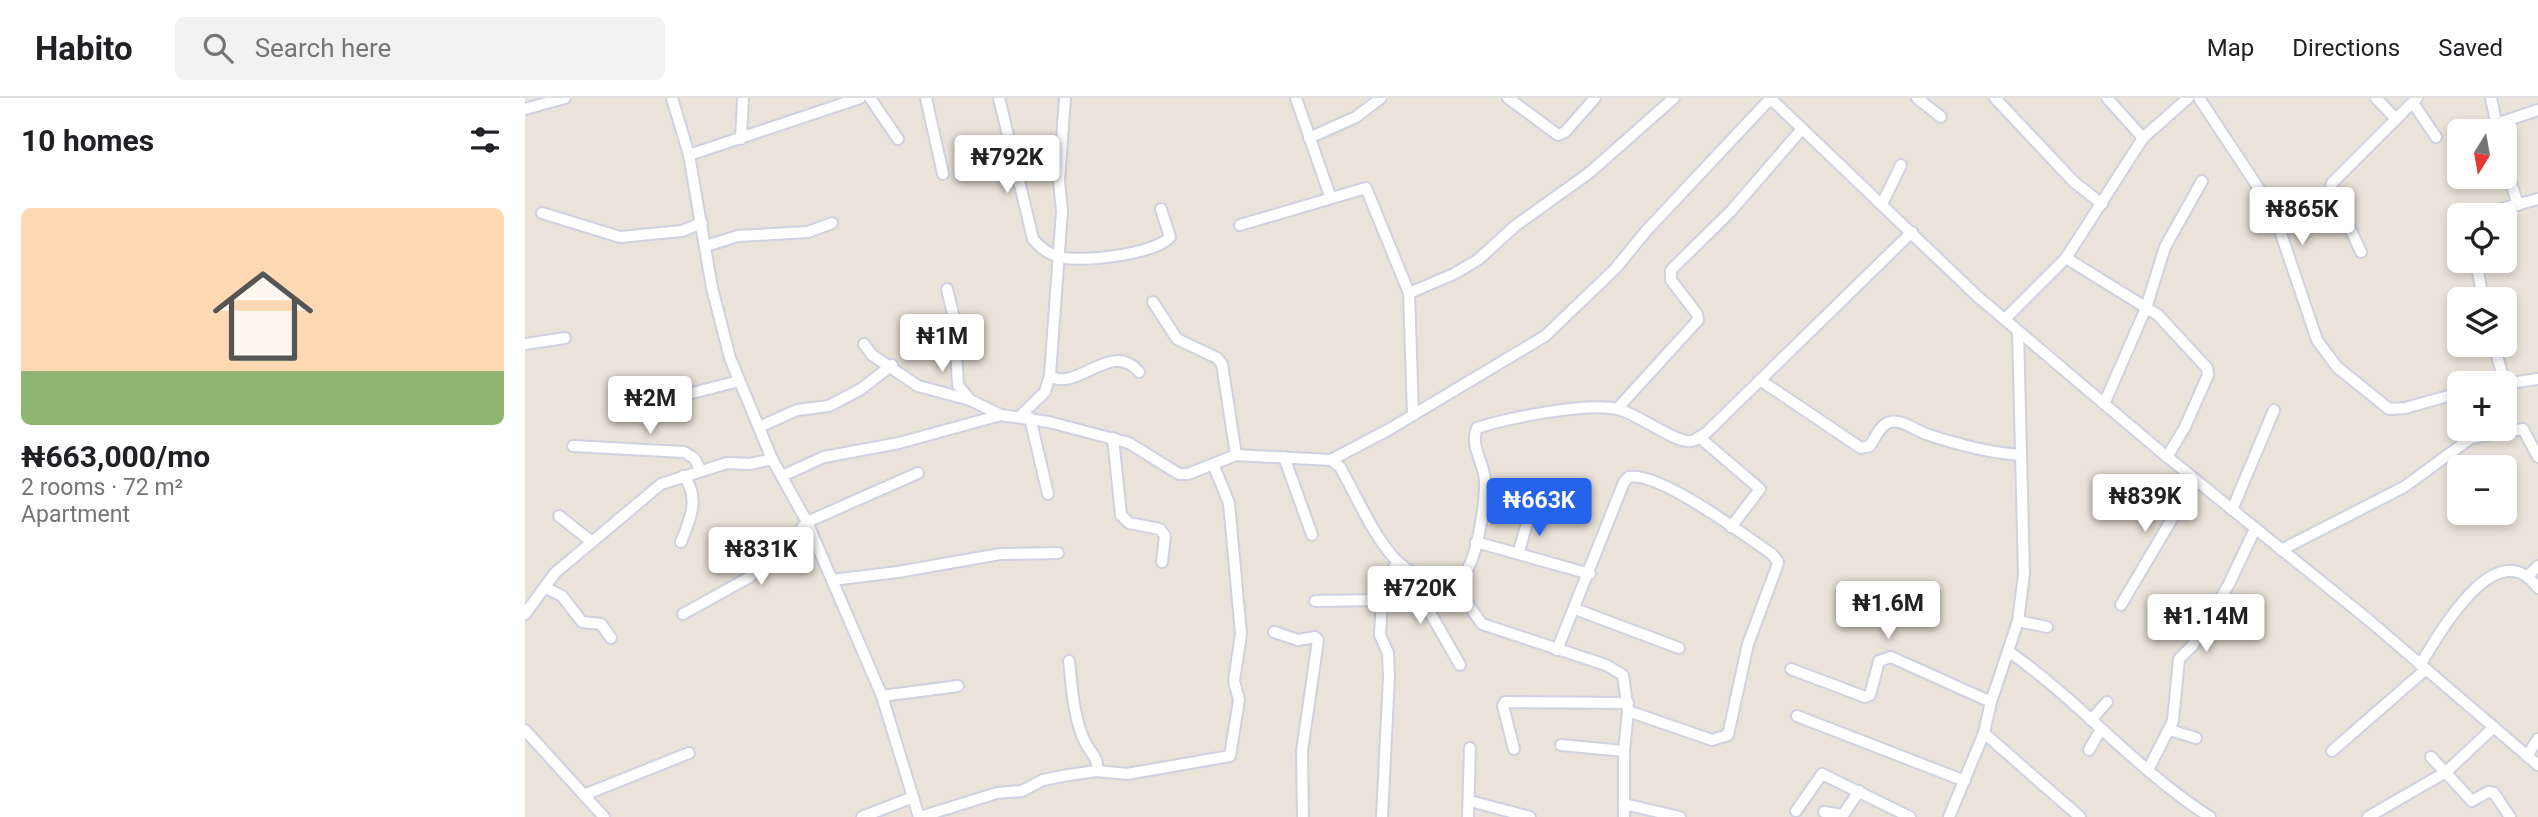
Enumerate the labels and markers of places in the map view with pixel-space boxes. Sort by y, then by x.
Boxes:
pin: ₦792K [958,136,1056,195]
pin: ₦865K [2253,188,2351,247]
pin: ₦1M [908,314,976,374]
pin: ₦2M [616,376,684,436]
pin: ₦839K [2096,474,2194,534]
pin: ₦663K [1490,478,1588,538]
pin: ₦831K [712,528,810,587]
pin: ₦720K [1371,566,1469,626]
pin: ₦1.6M [1839,582,1937,641]
pin: ₦1.14M [2149,594,2263,654]

